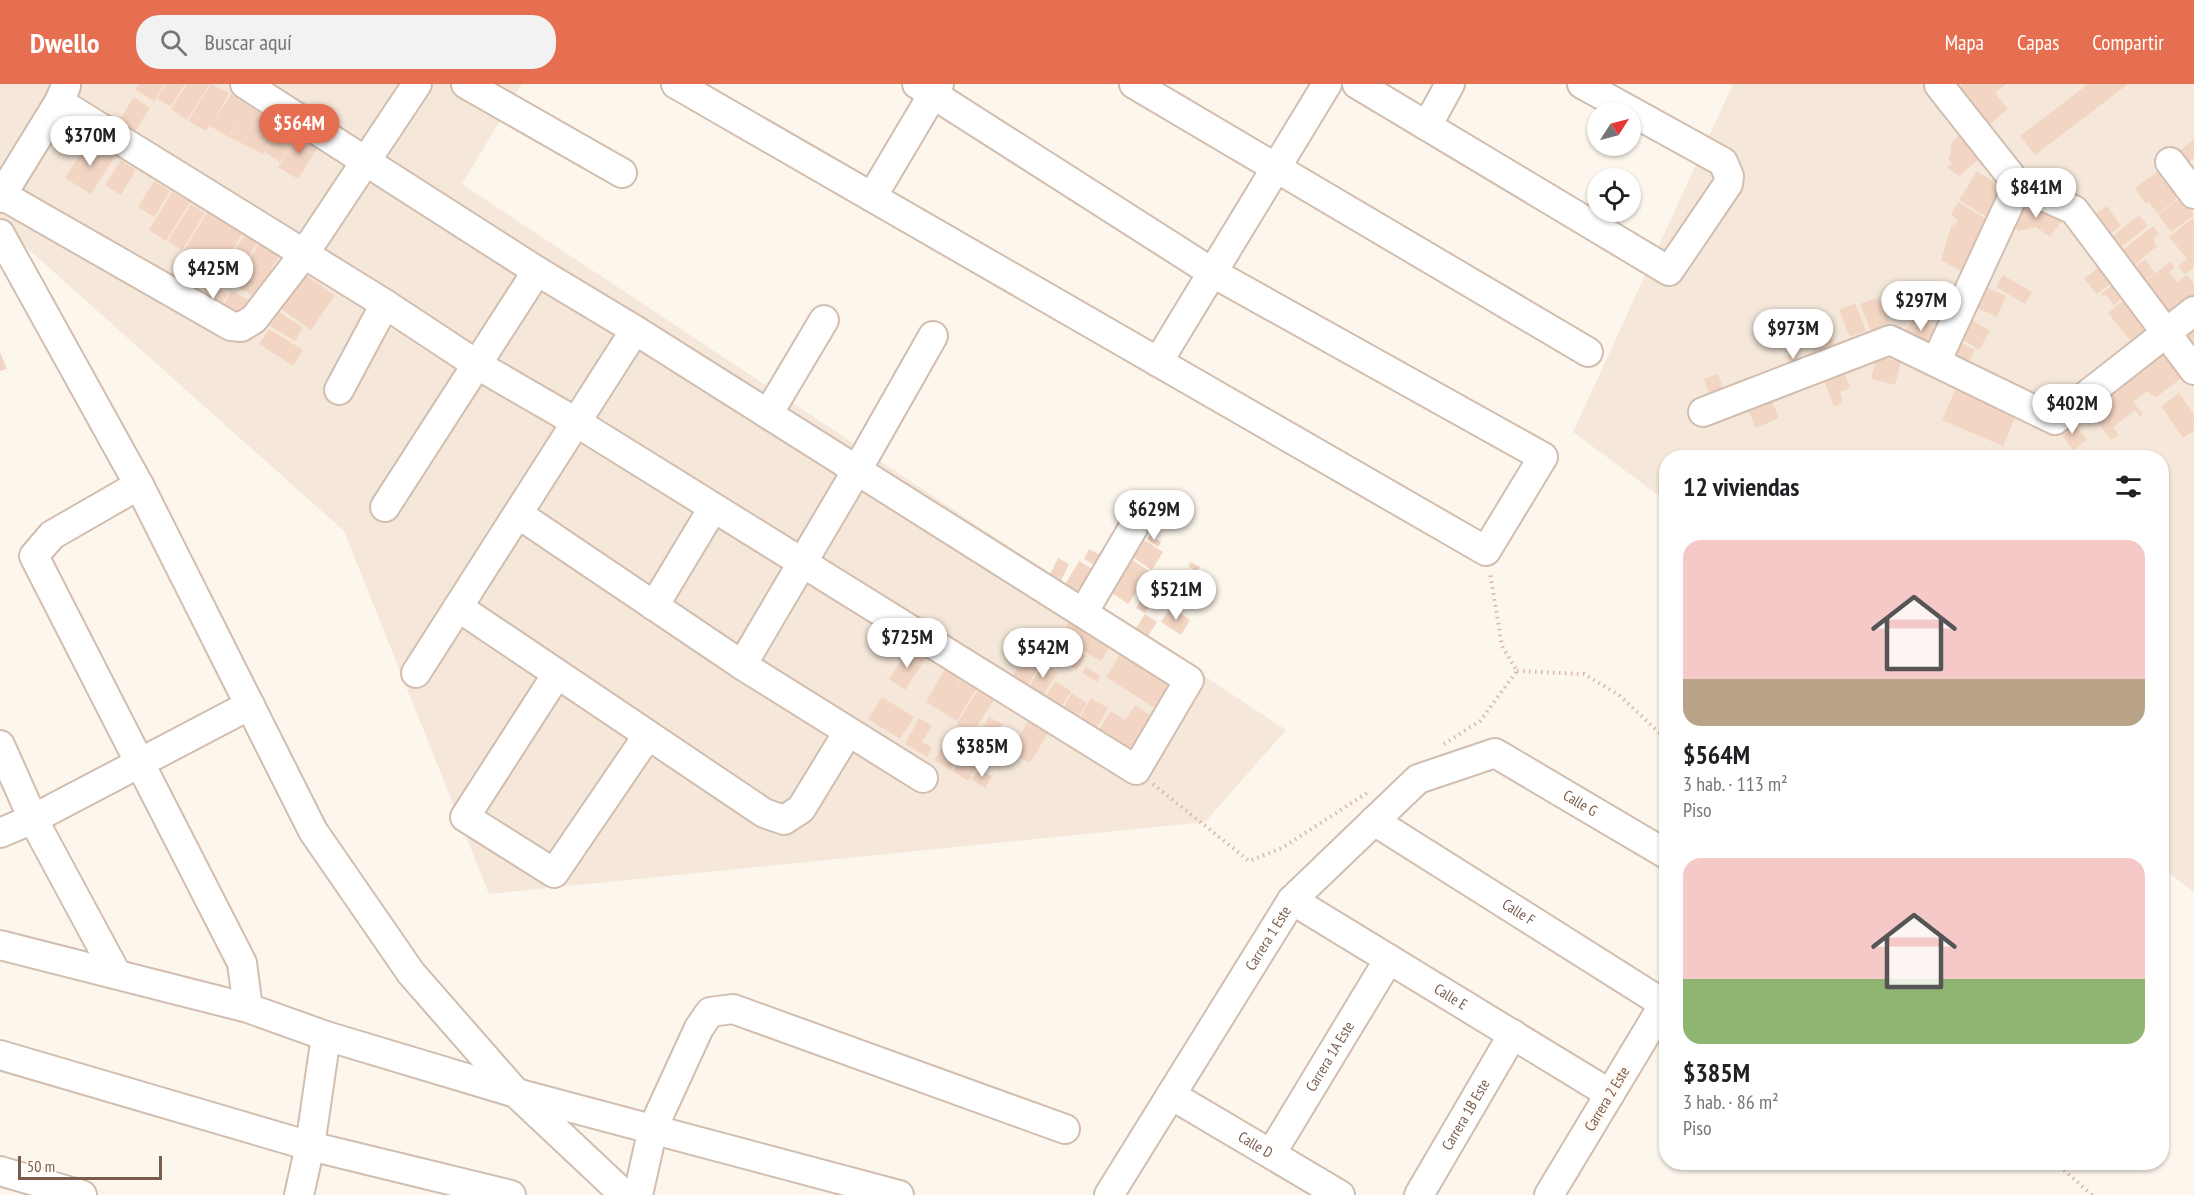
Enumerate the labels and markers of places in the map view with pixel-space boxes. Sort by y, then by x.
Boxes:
pin: $564M [257,104,341,155]
pin: $370M [48,116,132,167]
pin: $841M [1994,168,2078,219]
pin: $425M [171,249,255,300]
pin: $297M [1879,281,1963,332]
pin: $973M [1751,309,1835,360]
pin: $402M [2030,384,2114,435]
pin: $629M [1112,490,1196,541]
pin: $521M [1134,570,1218,621]
pin: $725M [865,618,949,669]
pin: $542M [1001,628,1085,679]
pin: $385M [940,727,1024,778]

